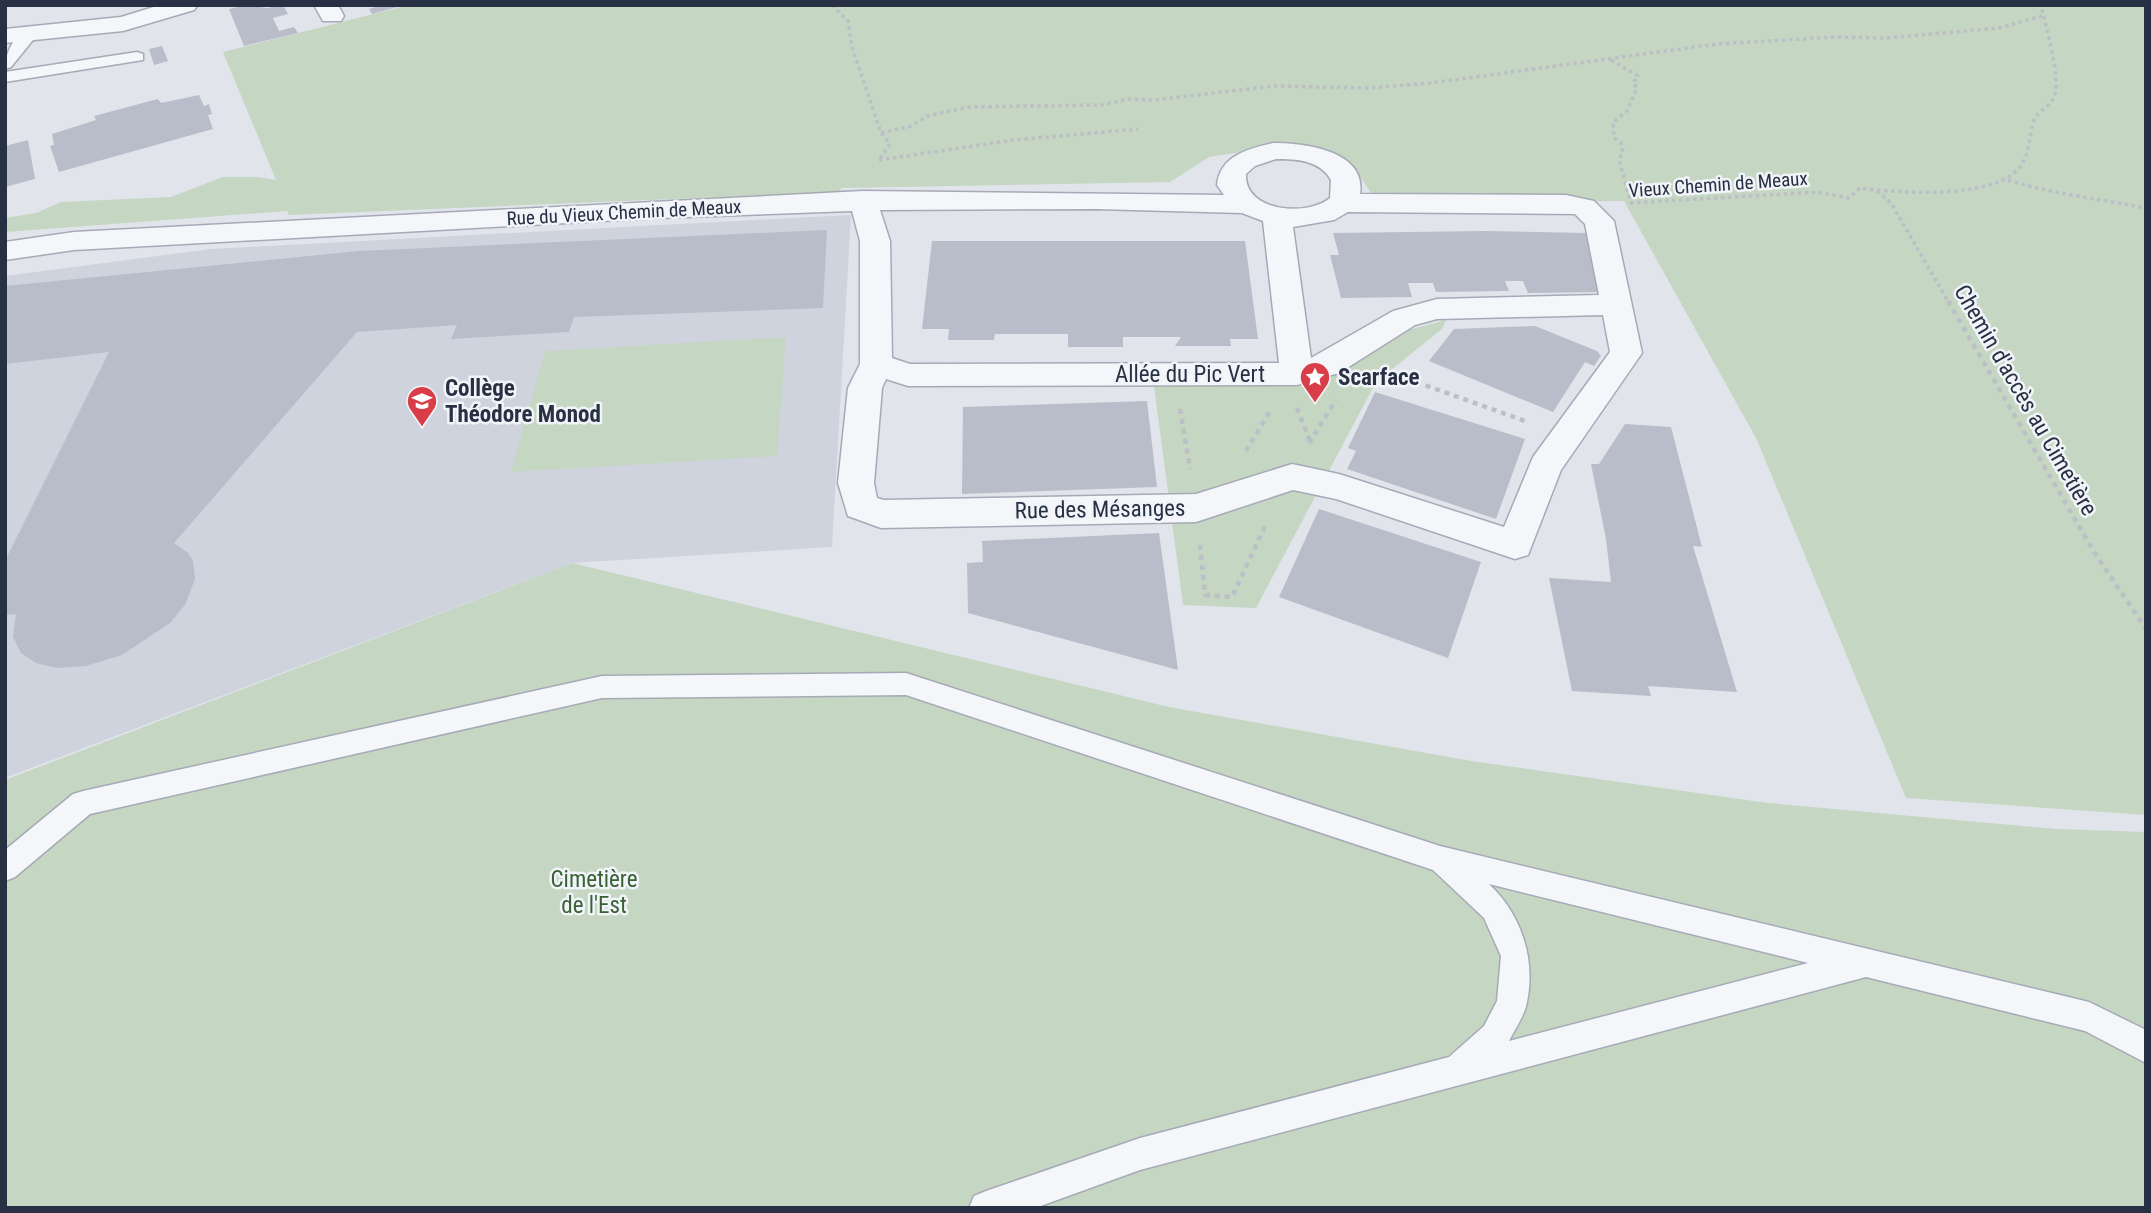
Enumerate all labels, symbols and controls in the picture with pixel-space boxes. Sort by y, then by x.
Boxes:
street label: Vieux Chemin de Meaux [1628,167,1808,202]
street label: Rue du Vieux Chemin de Meaux [506,195,742,230]
street label: Chemin d'accès au Cimetière [1948,280,2103,520]
place icon: Scarface [1298,360,1332,404]
street label: Allée du Pic Vert [1115,361,1265,388]
place label: Scarface [1338,364,1420,391]
place label: Collège Théodore Monod [445,375,601,428]
school or university icon: Collège Théodore Monod [405,384,439,428]
street label: Rue des Mésanges [1014,495,1186,524]
park label: Cimetière de l'Est [551,866,637,919]

